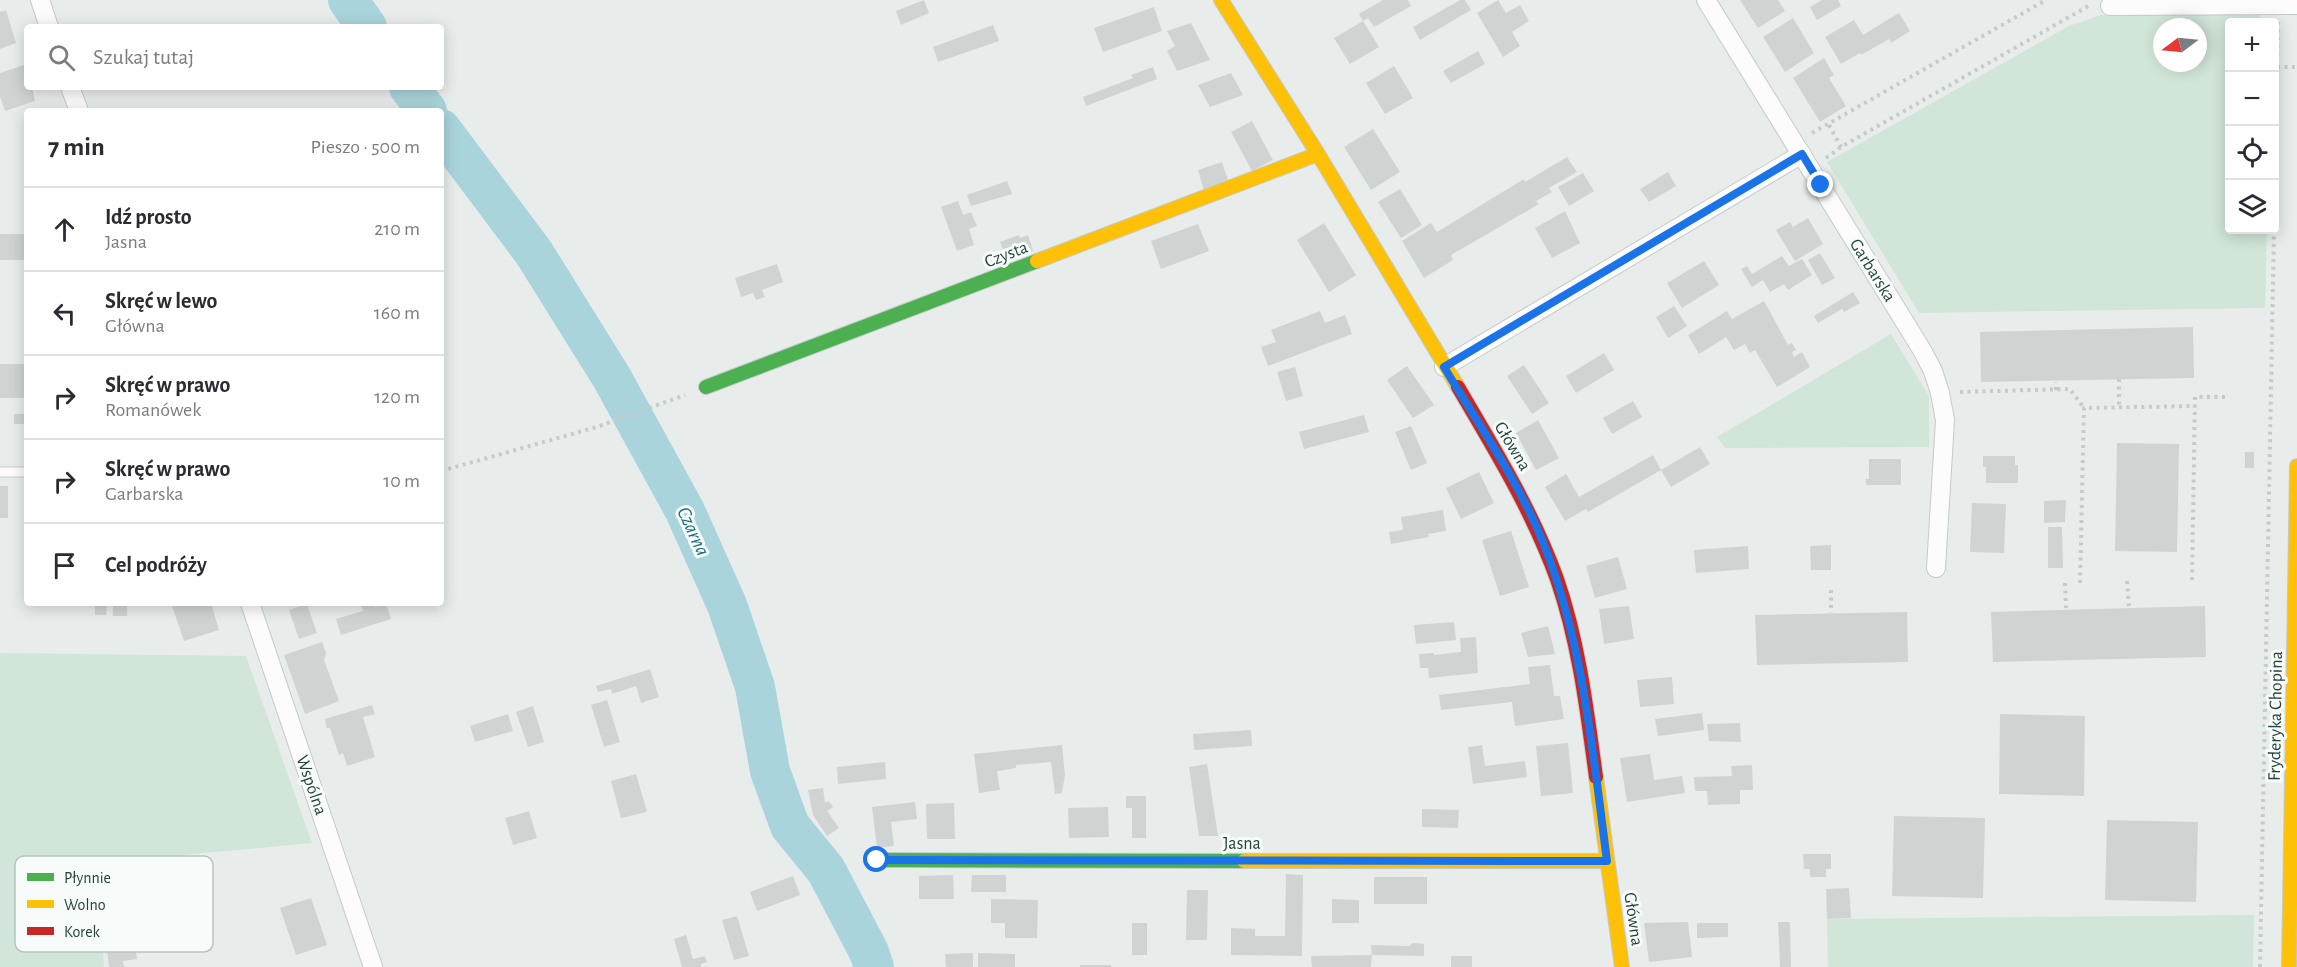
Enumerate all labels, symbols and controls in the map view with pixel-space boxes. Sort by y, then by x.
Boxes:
north arrow [2153,18,2207,72]
map controls [2225,18,2279,234]
button: + [2225,18,2279,72]
search box [24,24,444,90]
icon: search [45,41,78,74]
text: Szukaj tutaj [93,46,194,68]
button: − [2225,72,2279,126]
button: locate [2225,126,2279,180]
text: 7 min [48,134,105,160]
text: Pieszo · 500 m [310,137,420,157]
route end [1807,171,1833,197]
button: layers [2225,180,2279,234]
text: Idź prosto [105,206,192,228]
icon: ahead [48,213,81,246]
text: 210 m [374,219,420,239]
text: Jasna [105,232,147,252]
street label: Garbarska [1846,236,1898,305]
street label: Czysta [982,238,1031,271]
text: Skręć w lewo [105,290,217,312]
icon: left [48,297,81,330]
text: 160 m [374,303,420,323]
text: Główna [105,316,165,336]
text: Skręć w prawo [105,374,230,396]
icon: right [48,381,81,414]
text: 120 m [374,387,420,407]
text: Romanówek [105,400,201,420]
street label: Główna [1491,419,1534,474]
text: Skręć w prawo [105,458,230,480]
icon: right [48,465,81,498]
text: 10 m [383,471,420,491]
text: Garbarska [105,484,183,504]
water label: Czarna [673,504,713,559]
icon: arrive [48,549,81,582]
text: Cel podróży [105,554,207,576]
street label: Fryderyka Chopina [2266,651,2286,781]
street label: Wspólna [292,753,330,818]
street label: Jasna [1223,835,1261,853]
route start [863,846,889,872]
legend [15,856,213,952]
text: Płynnie [64,870,111,887]
street label: Główna [1620,891,1646,947]
text: Wolno [64,897,106,913]
text: Korek [64,924,101,940]

